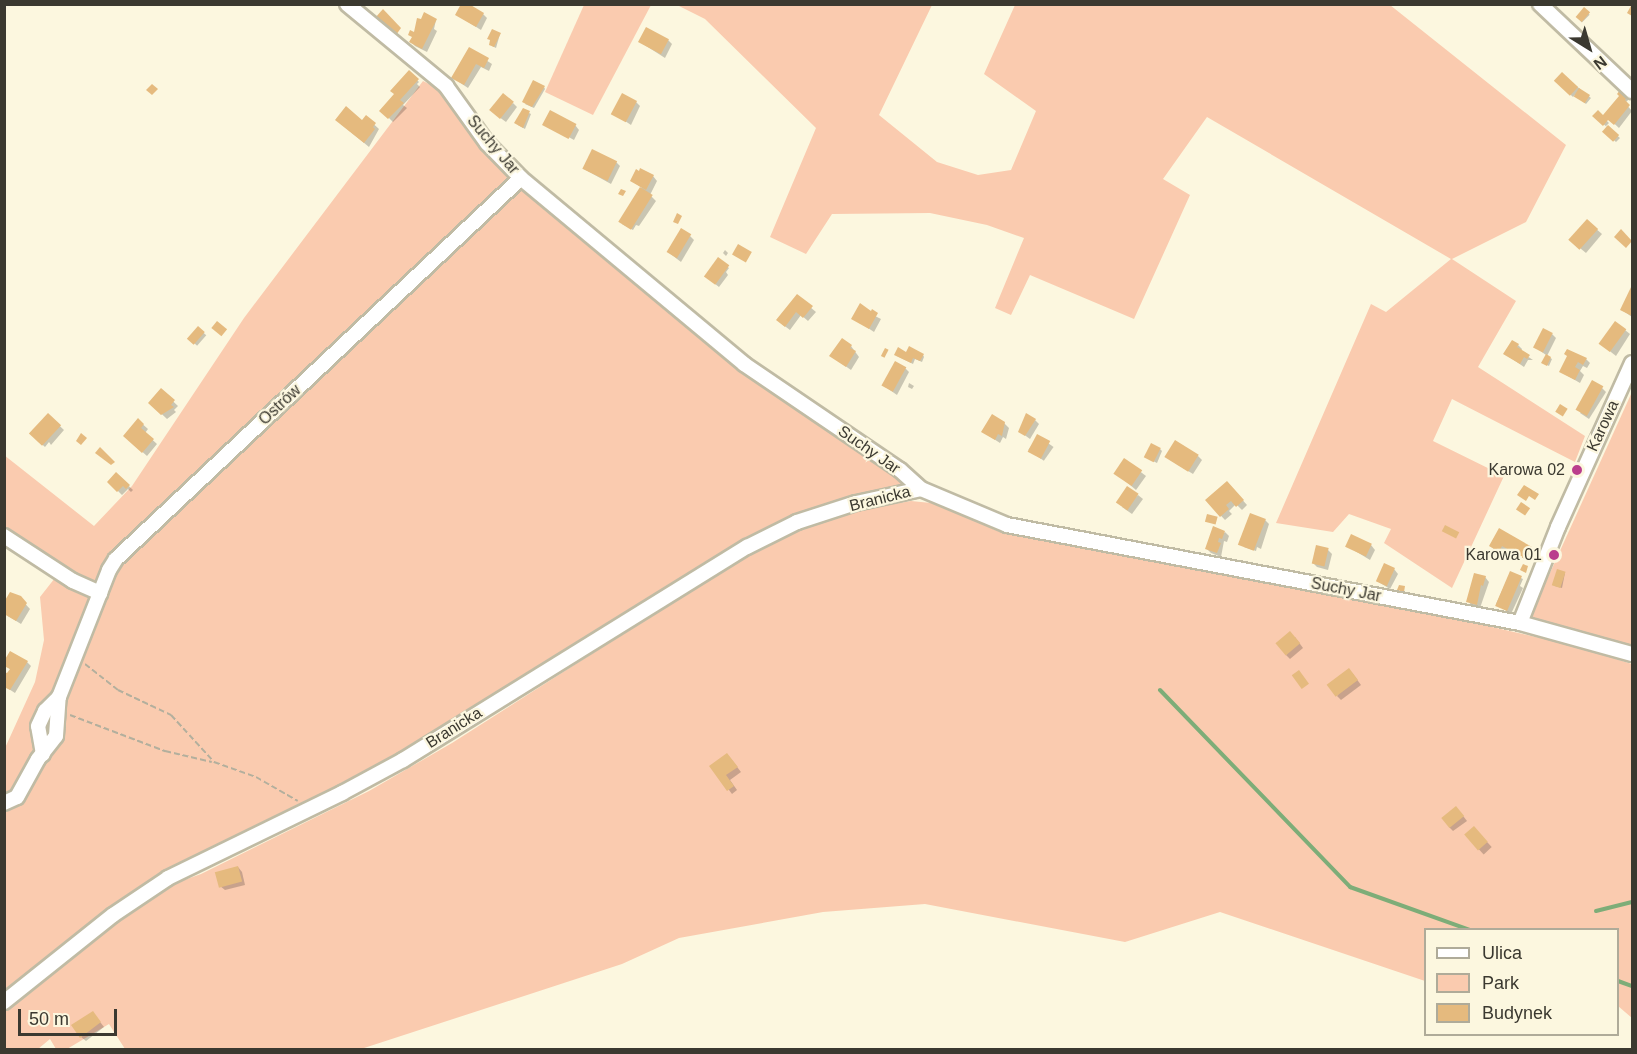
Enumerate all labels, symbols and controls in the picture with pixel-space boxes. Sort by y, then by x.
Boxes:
north arrow [1559,18,1619,78]
text: N [1590,53,1610,73]
street label: Suchy Jar [463,112,523,178]
street label: Ostrów [255,381,305,429]
street label: Karowa [1583,397,1623,455]
street label: Suchy Jar [834,422,904,478]
place label: Karowa 02 [1489,460,1565,480]
marker: Karowa 02 [1570,463,1584,477]
street label: Branicka [847,482,913,516]
place label: Karowa 01 [1466,545,1542,565]
marker: Karowa 01 [1547,548,1561,562]
street label: Suchy Jar [1309,574,1383,606]
street label: Branicka [423,703,485,753]
legend [1424,928,1619,1036]
text: Ulica [1482,943,1522,963]
text: Park [1482,973,1519,993]
scale bar [21,997,120,1035]
text: Budynek [1482,1003,1552,1023]
text: 50 m [29,1009,69,1029]

